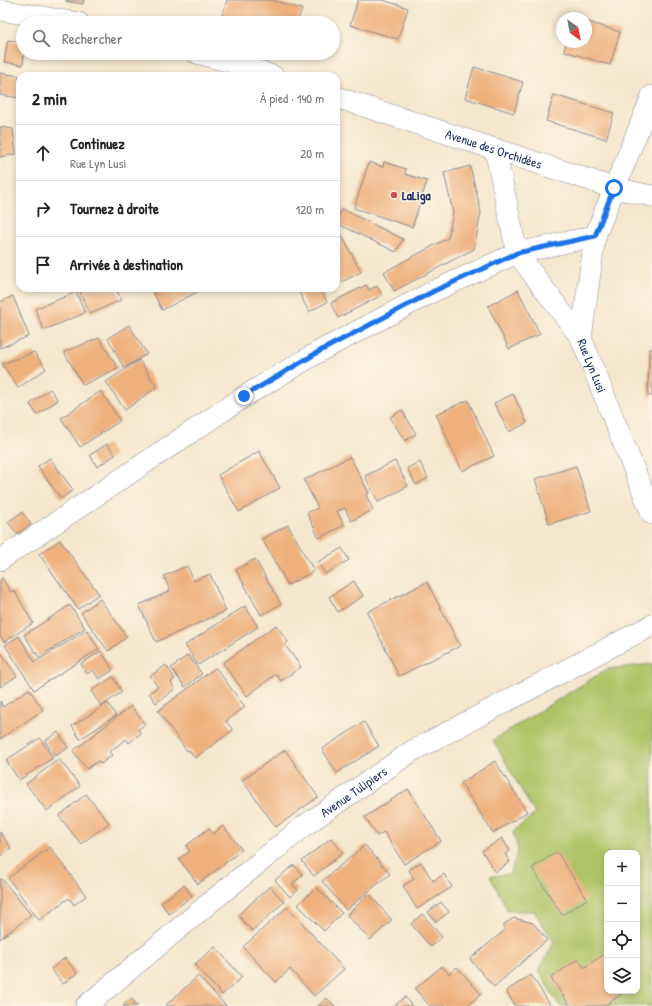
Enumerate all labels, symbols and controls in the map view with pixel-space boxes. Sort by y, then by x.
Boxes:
north arrow [556,12,592,48]
search box [16,16,340,60]
icon: search [30,27,52,49]
text: Rechercher [62,28,123,49]
text: 2 min [32,87,67,110]
text: À pied · 140 m [260,89,324,107]
street label: Avenue des Orchidées [443,124,544,173]
text: Continuez [70,133,125,154]
icon: ahead [32,142,54,164]
text: 20 m [300,144,324,162]
text: Rue Lyn Lusi [70,154,126,172]
route start [605,179,623,197]
place label: LaLiga [402,186,431,205]
marker: LaLiga [389,190,399,200]
icon: right [32,198,54,220]
text: Tournez à droite [70,198,159,219]
text: 120 m [296,200,324,218]
icon: arrive [32,254,54,276]
text: Arrivée à destination [70,254,183,275]
street label: Rue Lyn Lusi [573,336,611,395]
route end [235,387,253,405]
street label: Avenue Tulipiers [317,762,390,821]
map controls [604,850,640,994]
button: + [604,850,640,886]
button: − [604,886,640,922]
button: locate [604,922,640,958]
button: layers [604,958,640,994]

